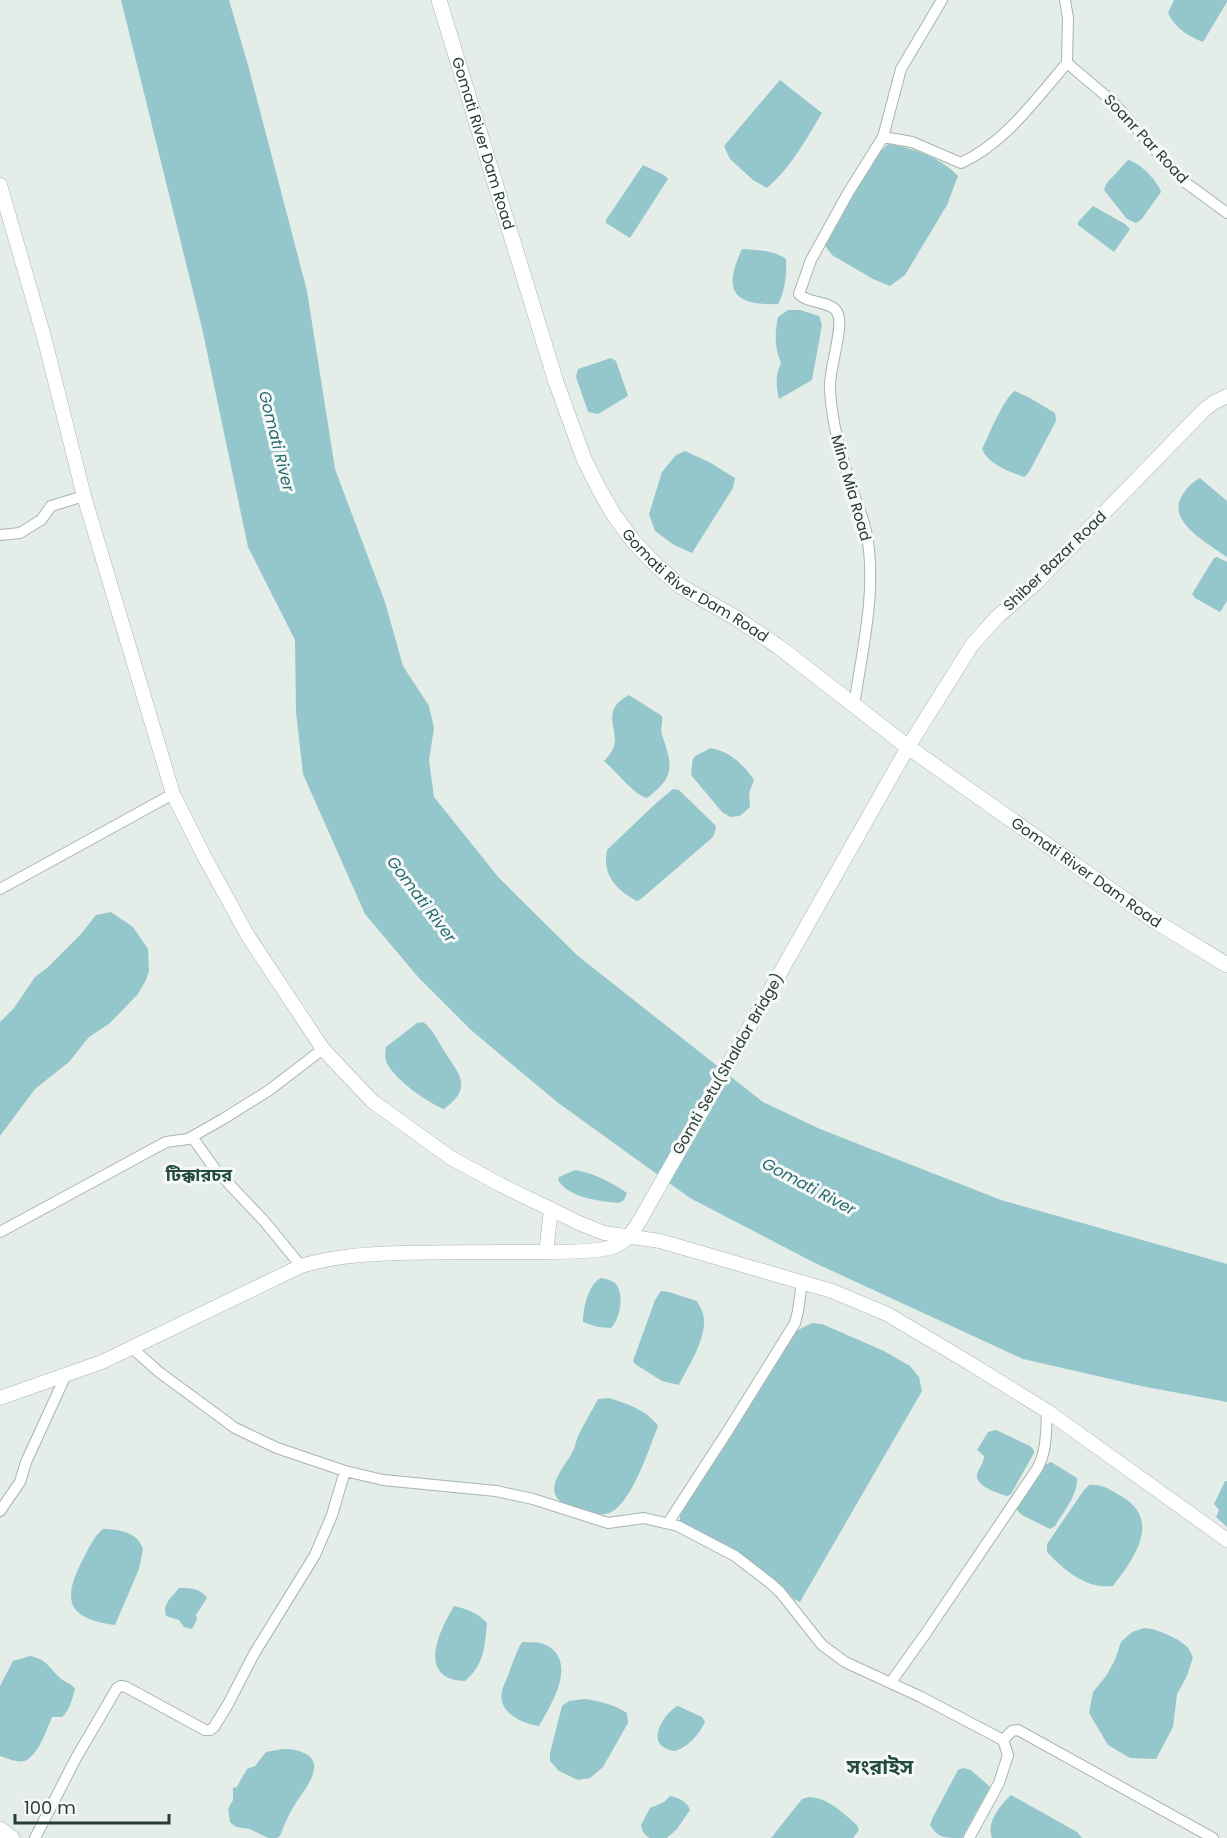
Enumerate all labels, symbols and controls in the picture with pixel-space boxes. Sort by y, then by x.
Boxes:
street label: Gomati River Dam Road [447,54,520,232]
street label: Soanr Par Road [1099,89,1193,188]
water label: Gomati River [253,388,300,495]
street label: Mino Mia Road [826,432,877,543]
street label: Shiber Bazar Road [998,506,1111,615]
street label: Gomati River Dam Road [617,524,773,647]
street label: Gomati River Dam Road [1007,812,1166,932]
water label: Gomati River [381,851,462,948]
street label: Gomti Setu(Shaldor Bridge) [667,969,788,1158]
water label: Gomati River [758,1152,861,1221]
district label: টিক্কারচর [165,1162,233,1187]
district label: সংরাইস [846,1752,914,1781]
scale bar [15,1787,170,1825]
text: 100 m [24,1795,76,1820]

